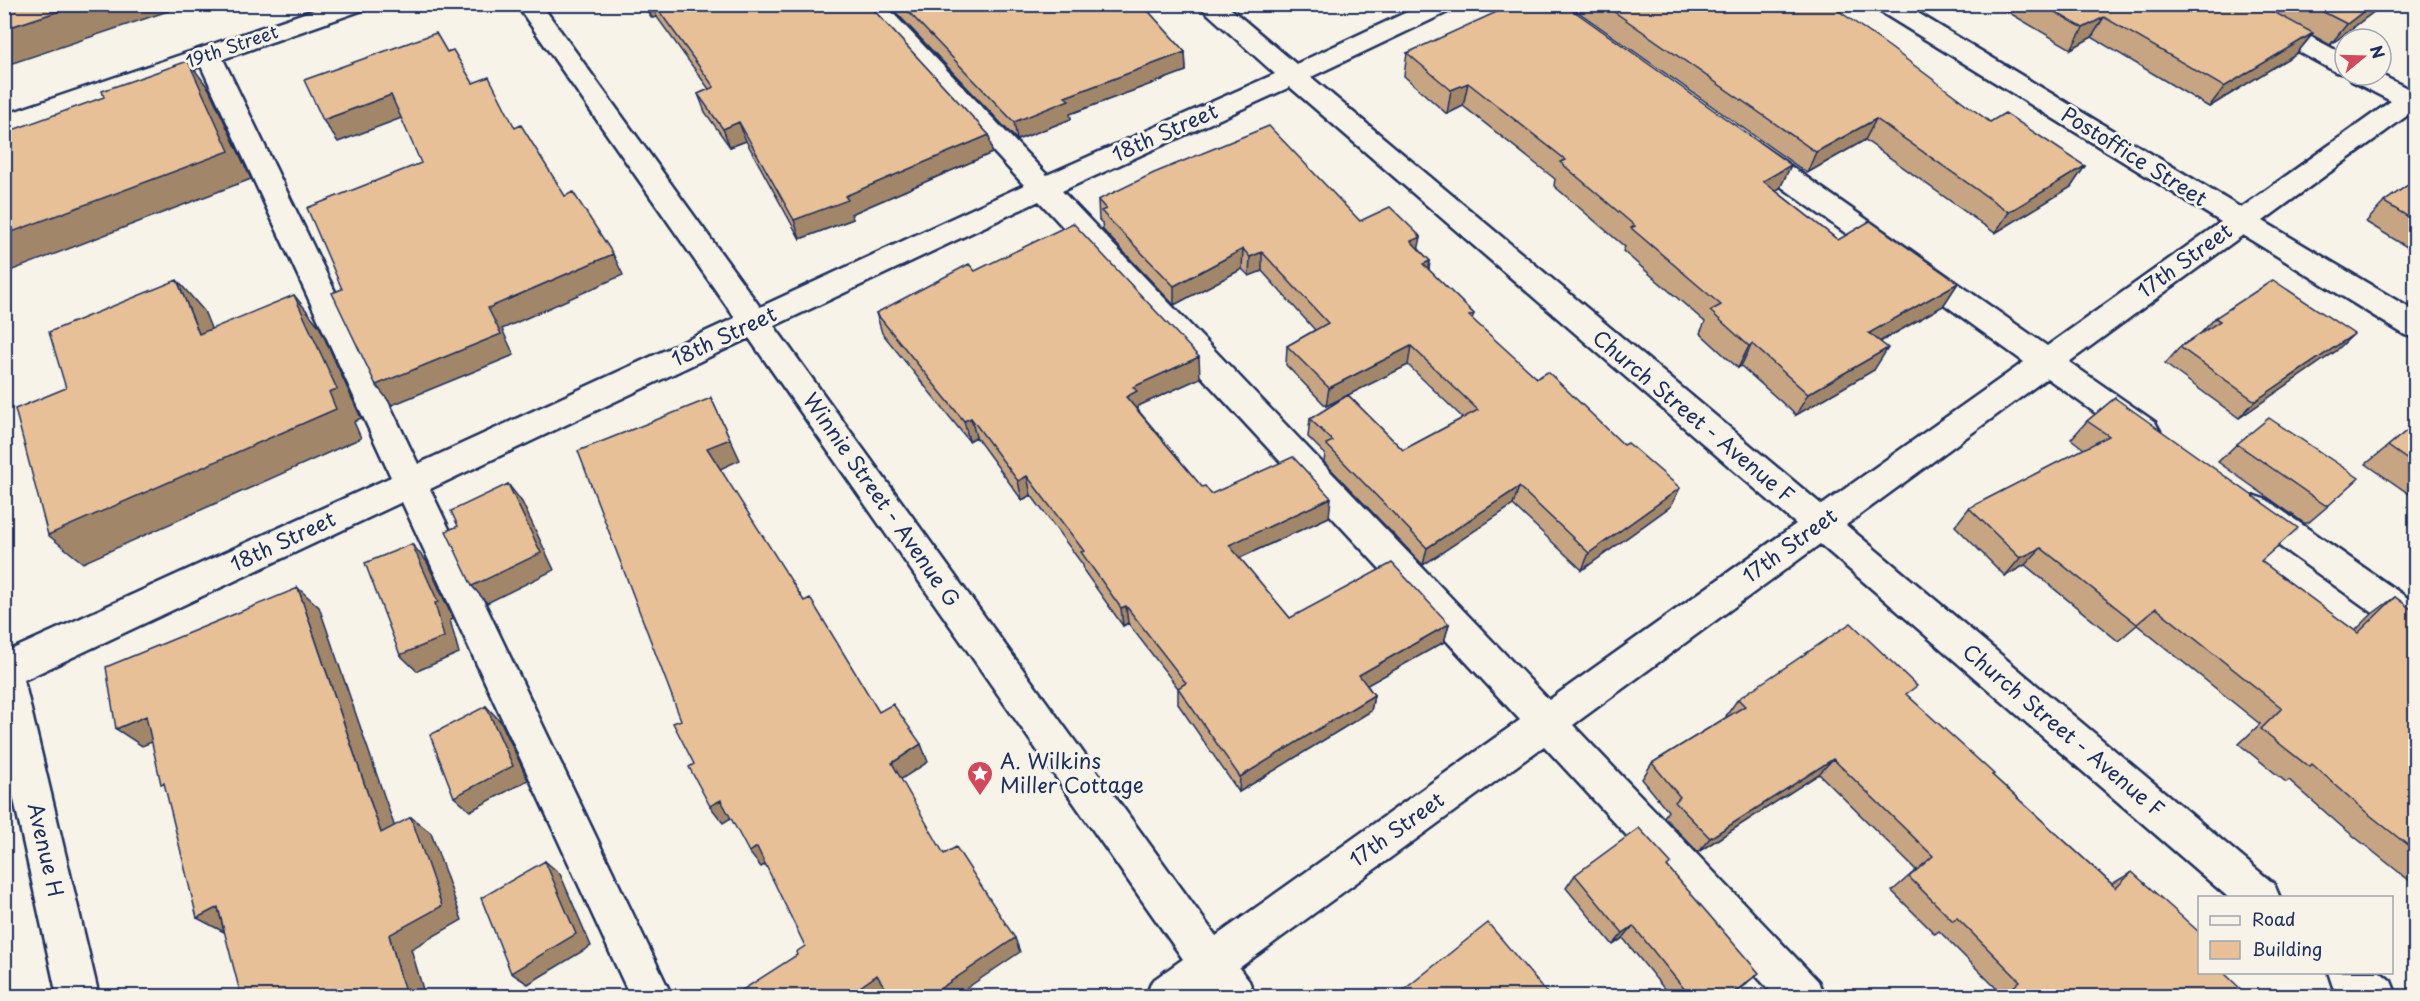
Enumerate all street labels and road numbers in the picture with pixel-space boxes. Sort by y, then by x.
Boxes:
street label: 19th Street [182,17,281,74]
street label: 18th Street [1106,94,1222,169]
street label: Postoffice Street [2056,97,2214,213]
street label: 17th Street [2130,214,2238,305]
street label: 18th Street [665,297,781,374]
street label: Church Street - Avenue F [1586,321,1802,510]
street label: Winnie Street - Avenue G [796,385,969,613]
street label: 17th Street [1735,499,1843,590]
street label: 18th Street [224,502,340,579]
street label: Church Street - Avenue F [1956,635,2172,824]
street label: 17th Street [1342,783,1450,874]
street label: Avenue H [21,799,73,900]

